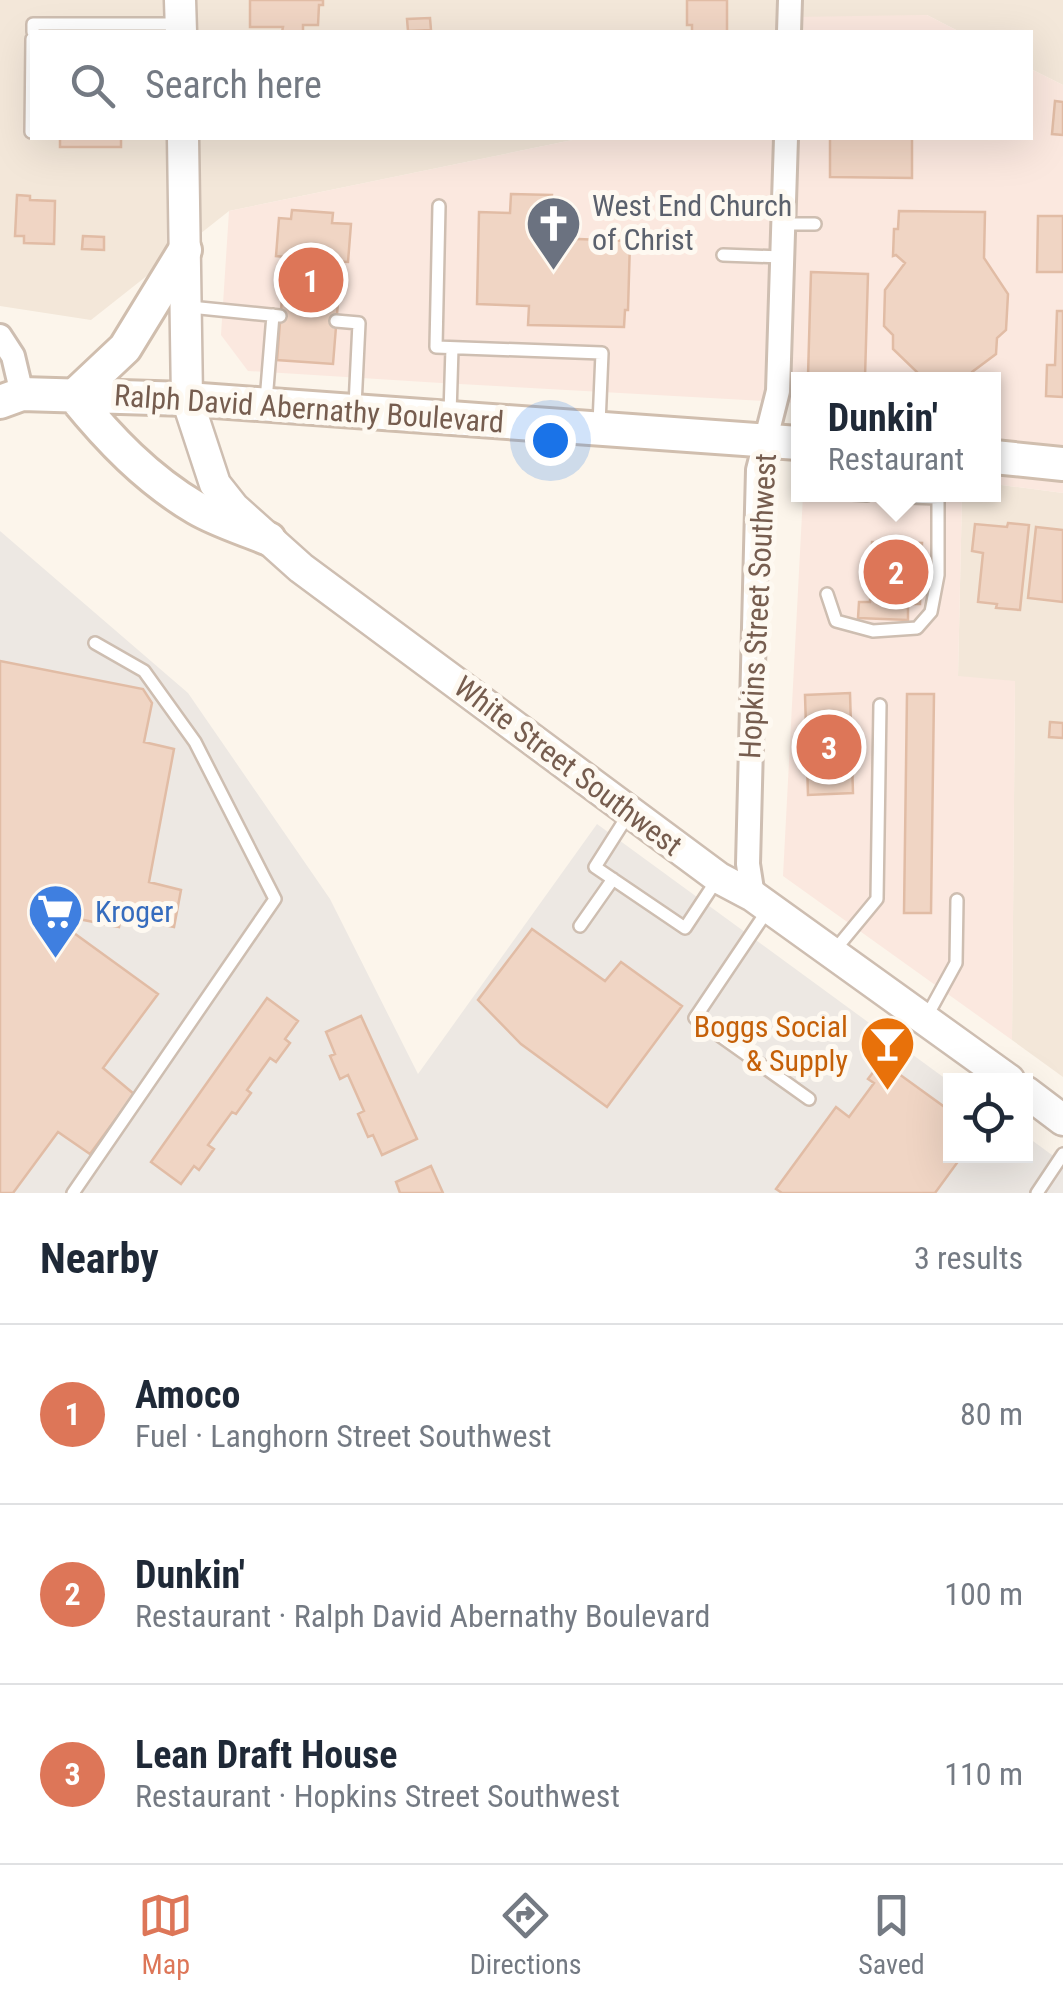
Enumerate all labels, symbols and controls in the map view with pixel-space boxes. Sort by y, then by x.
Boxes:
search box [30,30,1033,140]
icon: search [65,58,120,113]
text: Search here [145,63,322,107]
place label: West End Church of Christ [592,188,792,257]
church icon: West End Church of Christ [523,193,583,272]
pin: 1 [278,242,344,318]
popup [791,372,1001,502]
street label: Ralph David Abernathy Boulevard [113,377,505,440]
text: Dunkin' [828,396,938,440]
your location [525,415,576,466]
text: Restaurant [828,440,964,478]
street label: Hopkins Street Southwest [732,452,783,760]
pin: 2 [864,534,928,610]
street label: White Street Southwest [448,669,689,863]
pin: 3 [796,710,862,784]
supermarket icon: Kroger [26,882,86,961]
place label: Kroger [95,894,173,929]
place label: Boggs Social & Supply [694,1009,848,1078]
bar icon: Boggs Social & Supply [857,1014,917,1093]
map controls [943,1073,1033,1163]
button: locate [943,1073,1033,1163]
text: Nearby [40,1234,159,1283]
text: 3 results [914,1239,1023,1277]
text: Amoco [135,1373,240,1417]
text: 1 [64,1395,81,1433]
text: 80 m [960,1395,1023,1433]
text: Fuel · Langhorn Street Southwest [135,1417,552,1455]
text: Dunkin' [135,1553,245,1597]
text: 2 [64,1575,81,1613]
text: 100 m [944,1575,1023,1613]
text: Restaurant · Ralph David Abernathy Boulevard [135,1597,710,1635]
text: Lean Draft House [135,1733,397,1777]
text: 3 [64,1755,81,1793]
text: 110 m [944,1755,1023,1793]
text: Restaurant · Hopkins Street Southwest [135,1777,620,1815]
tab: Map [138,1888,193,1981]
tab: Directions [470,1888,582,1981]
tab: Saved [858,1888,925,1981]

